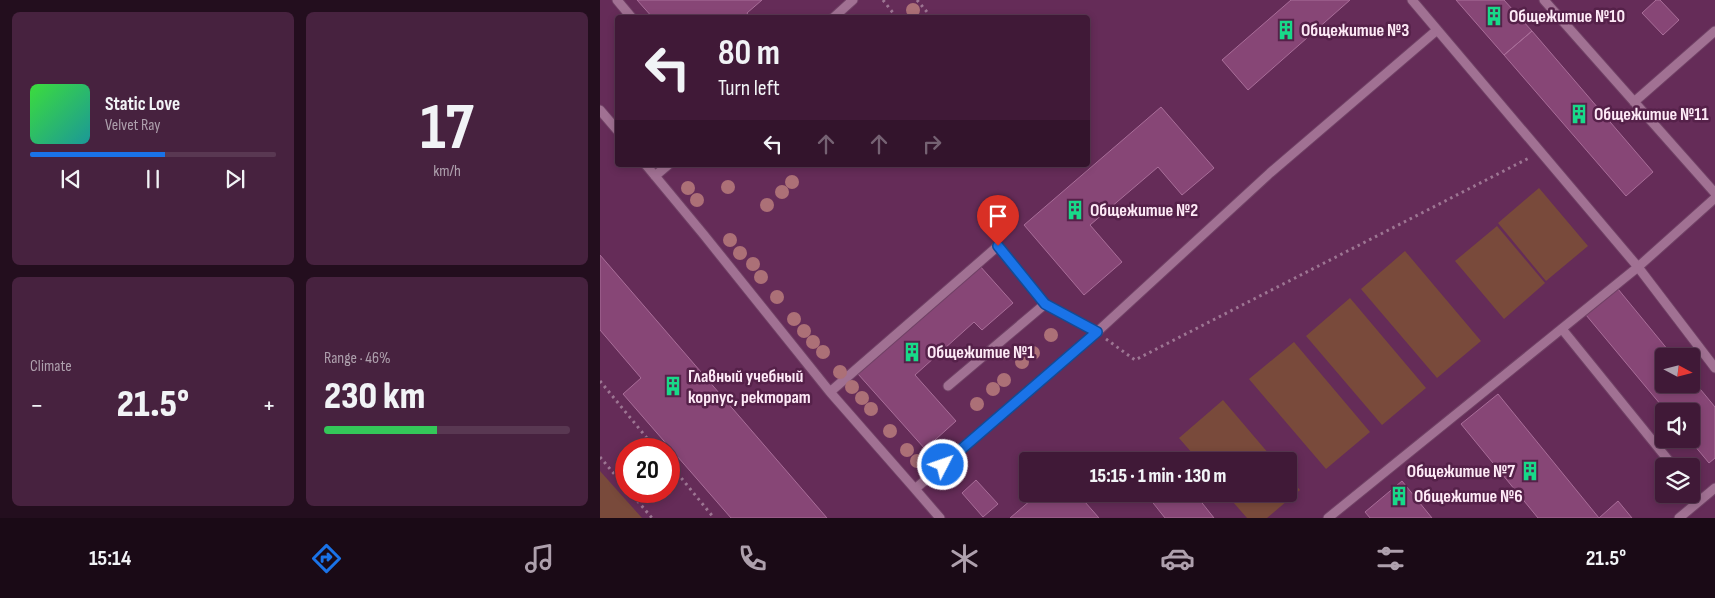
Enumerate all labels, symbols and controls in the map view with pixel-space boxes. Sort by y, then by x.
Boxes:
building icon: Общежитие №10 [1483,5,1505,27]
place label: Общежитие №10 [1509,6,1625,27]
building icon: Общежитие №3 [1275,19,1297,41]
place label: Общежитие №3 [1301,20,1409,41]
text: 80 m [718,32,780,75]
icon: left [635,35,700,100]
text: Turn left [718,75,780,102]
text: 17 [420,90,474,168]
text: Static Love [105,93,180,116]
building icon: Общежитие №11 [1568,103,1590,125]
place label: Общежитие №11 [1594,104,1708,125]
text: Velvet Ray [105,116,160,135]
icon: left [759,130,787,158]
icon: ahead [812,130,840,158]
icon: ahead [865,130,893,158]
icon: right [918,130,946,158]
text: km/h [433,162,461,181]
icon: previous [57,165,85,193]
icon: pause [139,165,167,193]
icon: next [221,165,249,193]
pin [977,195,1019,246]
building icon: Общежитие №2 [1064,199,1086,221]
place label: Общежитие №2 [1090,200,1198,221]
icon: arrive [984,202,1012,230]
building icon: Общежитие №1 [901,341,923,363]
place label: Общежитие №1 [927,342,1034,363]
north arrow [1655,348,1700,392]
map controls [1655,348,1700,503]
text: Range · 46% [324,349,391,368]
text: Climate [30,357,72,376]
place label: Главный учебный корпус, ректорат [688,366,811,408]
text: 230 km [324,374,425,419]
building icon: Главный учебный корпус, ректорат [662,375,684,397]
text: 21.5° [117,382,189,427]
text: − [30,389,44,422]
text: + [262,389,276,422]
button: sound [1655,403,1700,448]
speed limit sign: 20 [615,438,680,503]
position arrow [916,438,968,490]
button: layers [1655,458,1700,503]
building icon: Общежитие №7 [1519,460,1541,482]
place label: Общежитие №7 [1407,461,1515,482]
text: 15:15 · 1 min · 130 m [1090,465,1226,488]
building icon: Общежитие №6 [1388,485,1410,507]
place label: Общежитие №6 [1414,486,1523,507]
icon: directions [309,541,344,576]
icon: music [522,541,557,576]
icon: phone [735,541,770,576]
icon: climate [947,541,982,576]
icon: car [1160,541,1195,576]
icon: filters [1373,541,1408,576]
text: 15:14 [89,545,131,572]
text: 21.5° [1586,545,1626,572]

